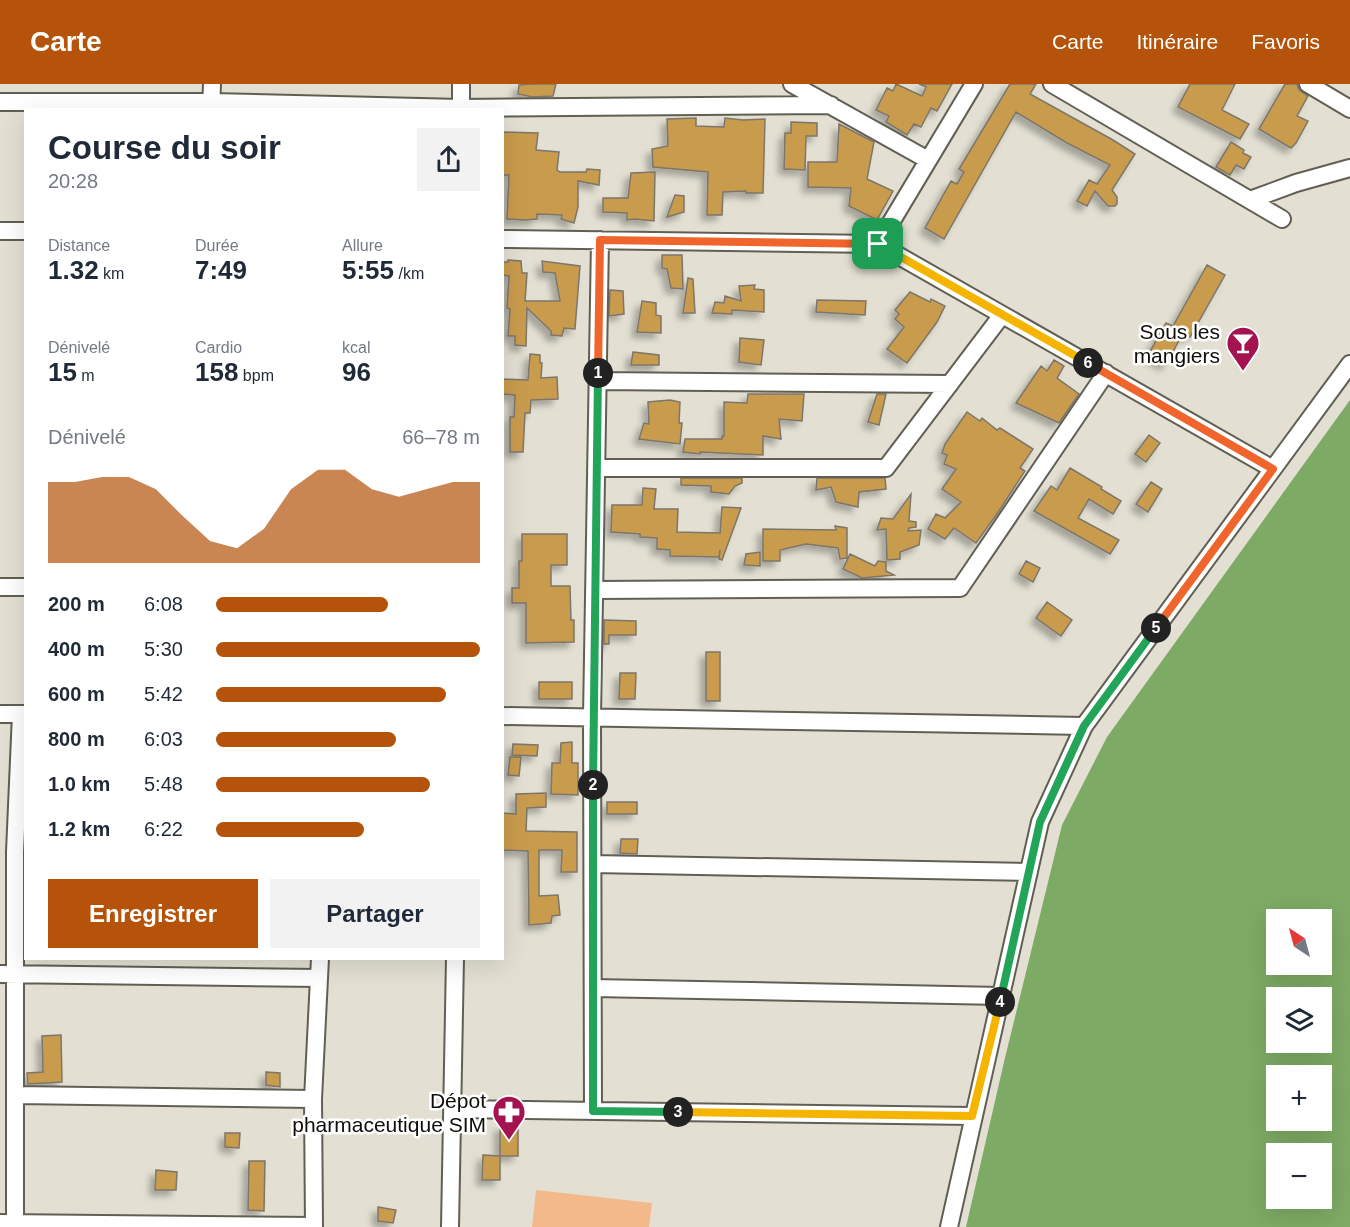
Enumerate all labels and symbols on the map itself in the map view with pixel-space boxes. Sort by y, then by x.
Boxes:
pin [852,218,903,269]
place label: Sous les mangiers [1134,320,1220,367]
bar icon: Sous les mangiers [1225,325,1261,372]
pin: 6 [1073,348,1103,378]
pin: 1 [583,358,613,388]
pin: 5 [1141,613,1171,643]
pin: 2 [578,770,608,800]
north arrow [1266,909,1332,975]
pin: 4 [985,987,1015,1017]
place label: Dépot pharmaceutique SIM [292,1089,486,1136]
pharmacy icon: Dépot pharmaceutique SIM [491,1094,527,1141]
pin: 3 [663,1097,693,1127]

